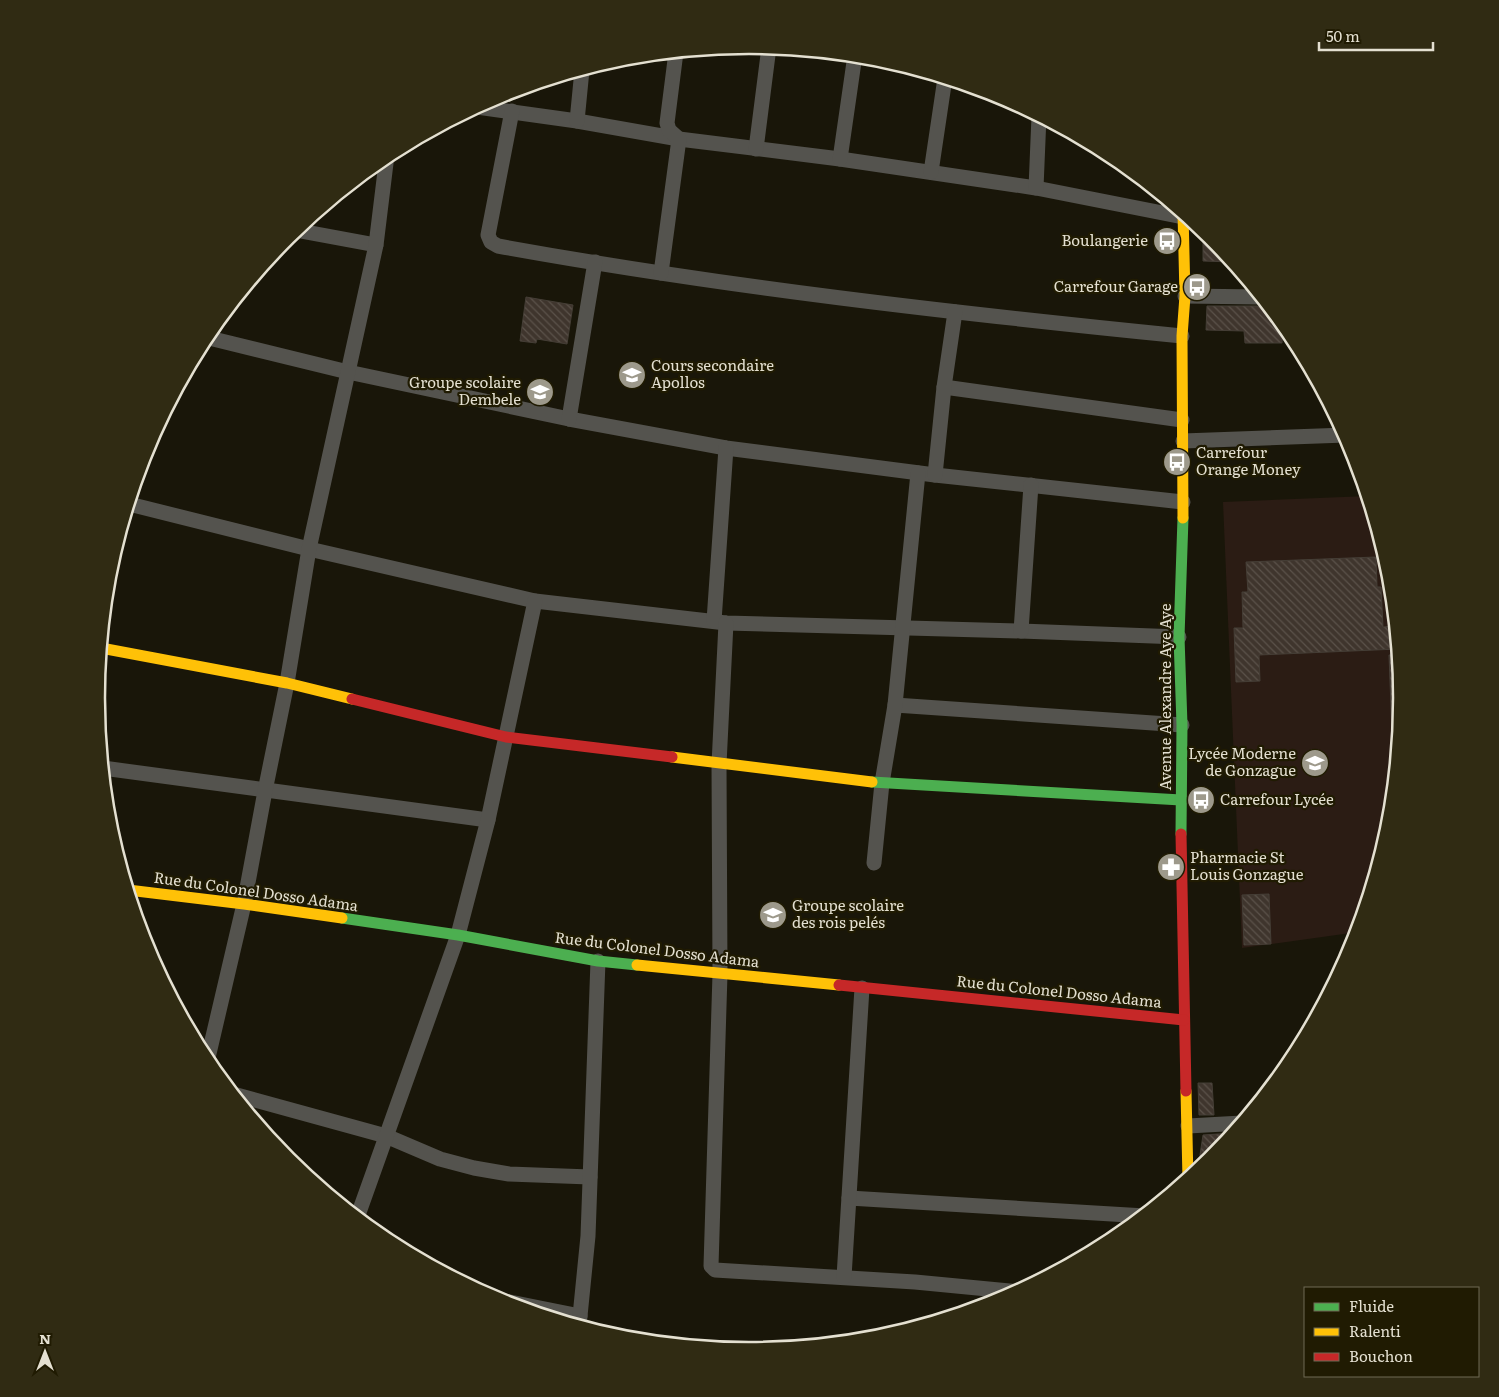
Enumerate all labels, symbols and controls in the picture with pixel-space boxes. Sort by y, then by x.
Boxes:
scale bar [1319,20,1433,52]
text: 50 m [1326,24,1360,47]
bus stop icon: Boulangerie [1152,226,1182,256]
place label: Boulangerie [1061,228,1148,251]
bus stop icon: Carrefour Garage [1182,272,1212,302]
place label: Carrefour Garage [1054,274,1178,297]
place label: Cours secondaire Apollos [651,353,774,393]
school or university icon: Cours secondaire Apollos [617,360,647,390]
place label: Groupe scolaire Dembele [409,370,521,410]
school or university icon: Groupe scolaire Dembele [525,377,555,407]
place label: Carrefour Orange Money [1196,440,1301,480]
bus stop icon: Carrefour Orange Money [1162,447,1192,477]
street label: Avenue Alexandre Aye Aye [1153,603,1176,790]
place label: Lycée Moderne de Gonzague [1188,741,1296,781]
school or university icon: Lycée Moderne de Gonzague [1300,748,1330,778]
bus stop icon: Carrefour Lycée [1186,785,1216,815]
place label: Carrefour Lycée [1220,787,1334,810]
place label: Pharmacie St Louis Gonzague [1190,845,1304,885]
pharmacy icon: Pharmacie St Louis Gonzague [1156,852,1186,882]
street label: Rue du Colonel Dosso Adama [153,865,361,916]
place label: Groupe scolaire des rois pelés [792,893,904,933]
school or university icon: Groupe scolaire des rois pelés [758,900,788,930]
street label: Rue du Colonel Dosso Adama [554,925,762,973]
street label: Rue du Colonel Dosso Adama [955,968,1164,1013]
legend [1304,1287,1479,1377]
text: Fluide [1349,1294,1394,1317]
text: Ralenti [1349,1319,1401,1342]
north arrow [20,1327,70,1377]
text: N [39,1328,51,1348]
text: Bouchon [1349,1344,1413,1367]

